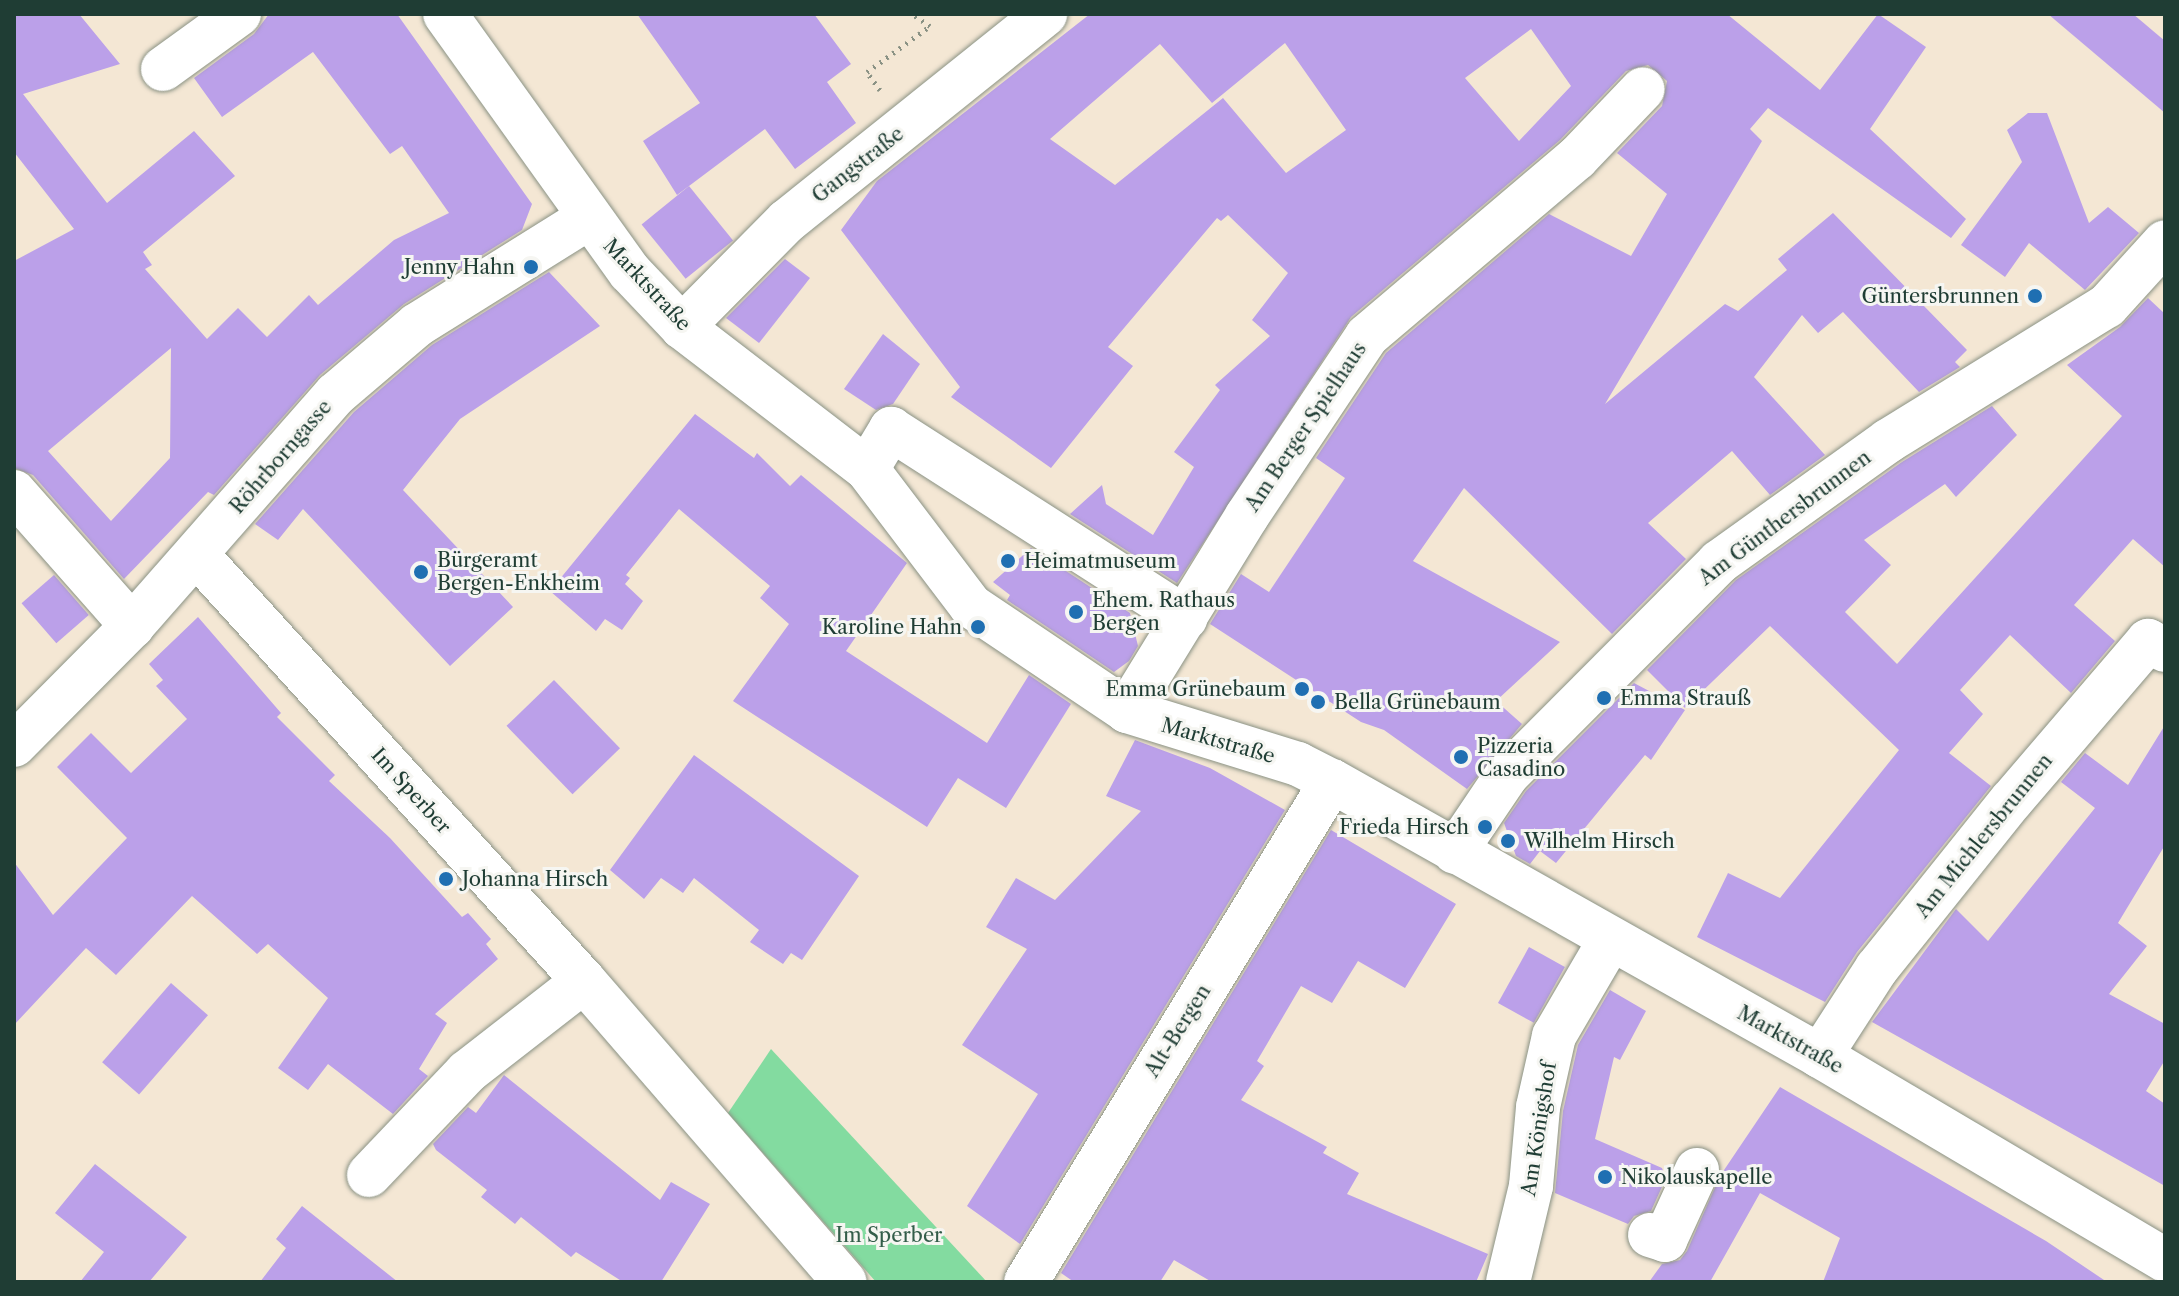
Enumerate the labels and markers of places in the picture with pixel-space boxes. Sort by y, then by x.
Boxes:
place label: Jenny Hahn [403,255,515,279]
marker: Jenny Hahn [522,258,540,276]
place label: Güntersbrunnen [1861,284,2019,308]
marker: Güntersbrunnen [2026,287,2044,305]
place label: Bürgeramt Bergen-Enkheim [437,548,600,595]
place label: Heimatmuseum [1024,549,1176,573]
marker: Heimatmuseum [999,552,1017,570]
marker: Bürgeramt Bergen-Enkheim [412,563,430,581]
place label: Ehem. Rathaus Bergen [1092,588,1235,635]
marker: Ehem. Rathaus Bergen [1067,603,1085,621]
place label: Karoline Hahn [822,615,962,639]
marker: Karoline Hahn [969,618,987,636]
place label: Emma Grünebaum [1105,677,1286,701]
marker: Emma Grünebaum [1293,680,1311,698]
place label: Emma Strauß [1620,686,1751,710]
marker: Emma Strauß [1595,689,1613,707]
place label: Bella Grünebaum [1334,690,1501,714]
marker: Bella Grünebaum [1309,693,1327,711]
place label: Pizzeria Casadino [1477,734,1565,781]
marker: Pizzeria Casadino [1452,748,1470,766]
place label: Frieda Hirsch [1339,815,1469,839]
marker: Frieda Hirsch [1476,818,1494,836]
place label: Wilhelm Hirsch [1524,829,1675,853]
marker: Wilhelm Hirsch [1499,832,1517,850]
place label: Johanna Hirsch [462,867,608,891]
marker: Johanna Hirsch [437,870,455,888]
place label: Nikolauskapelle [1621,1165,1772,1189]
marker: Nikolauskapelle [1596,1168,1614,1186]

